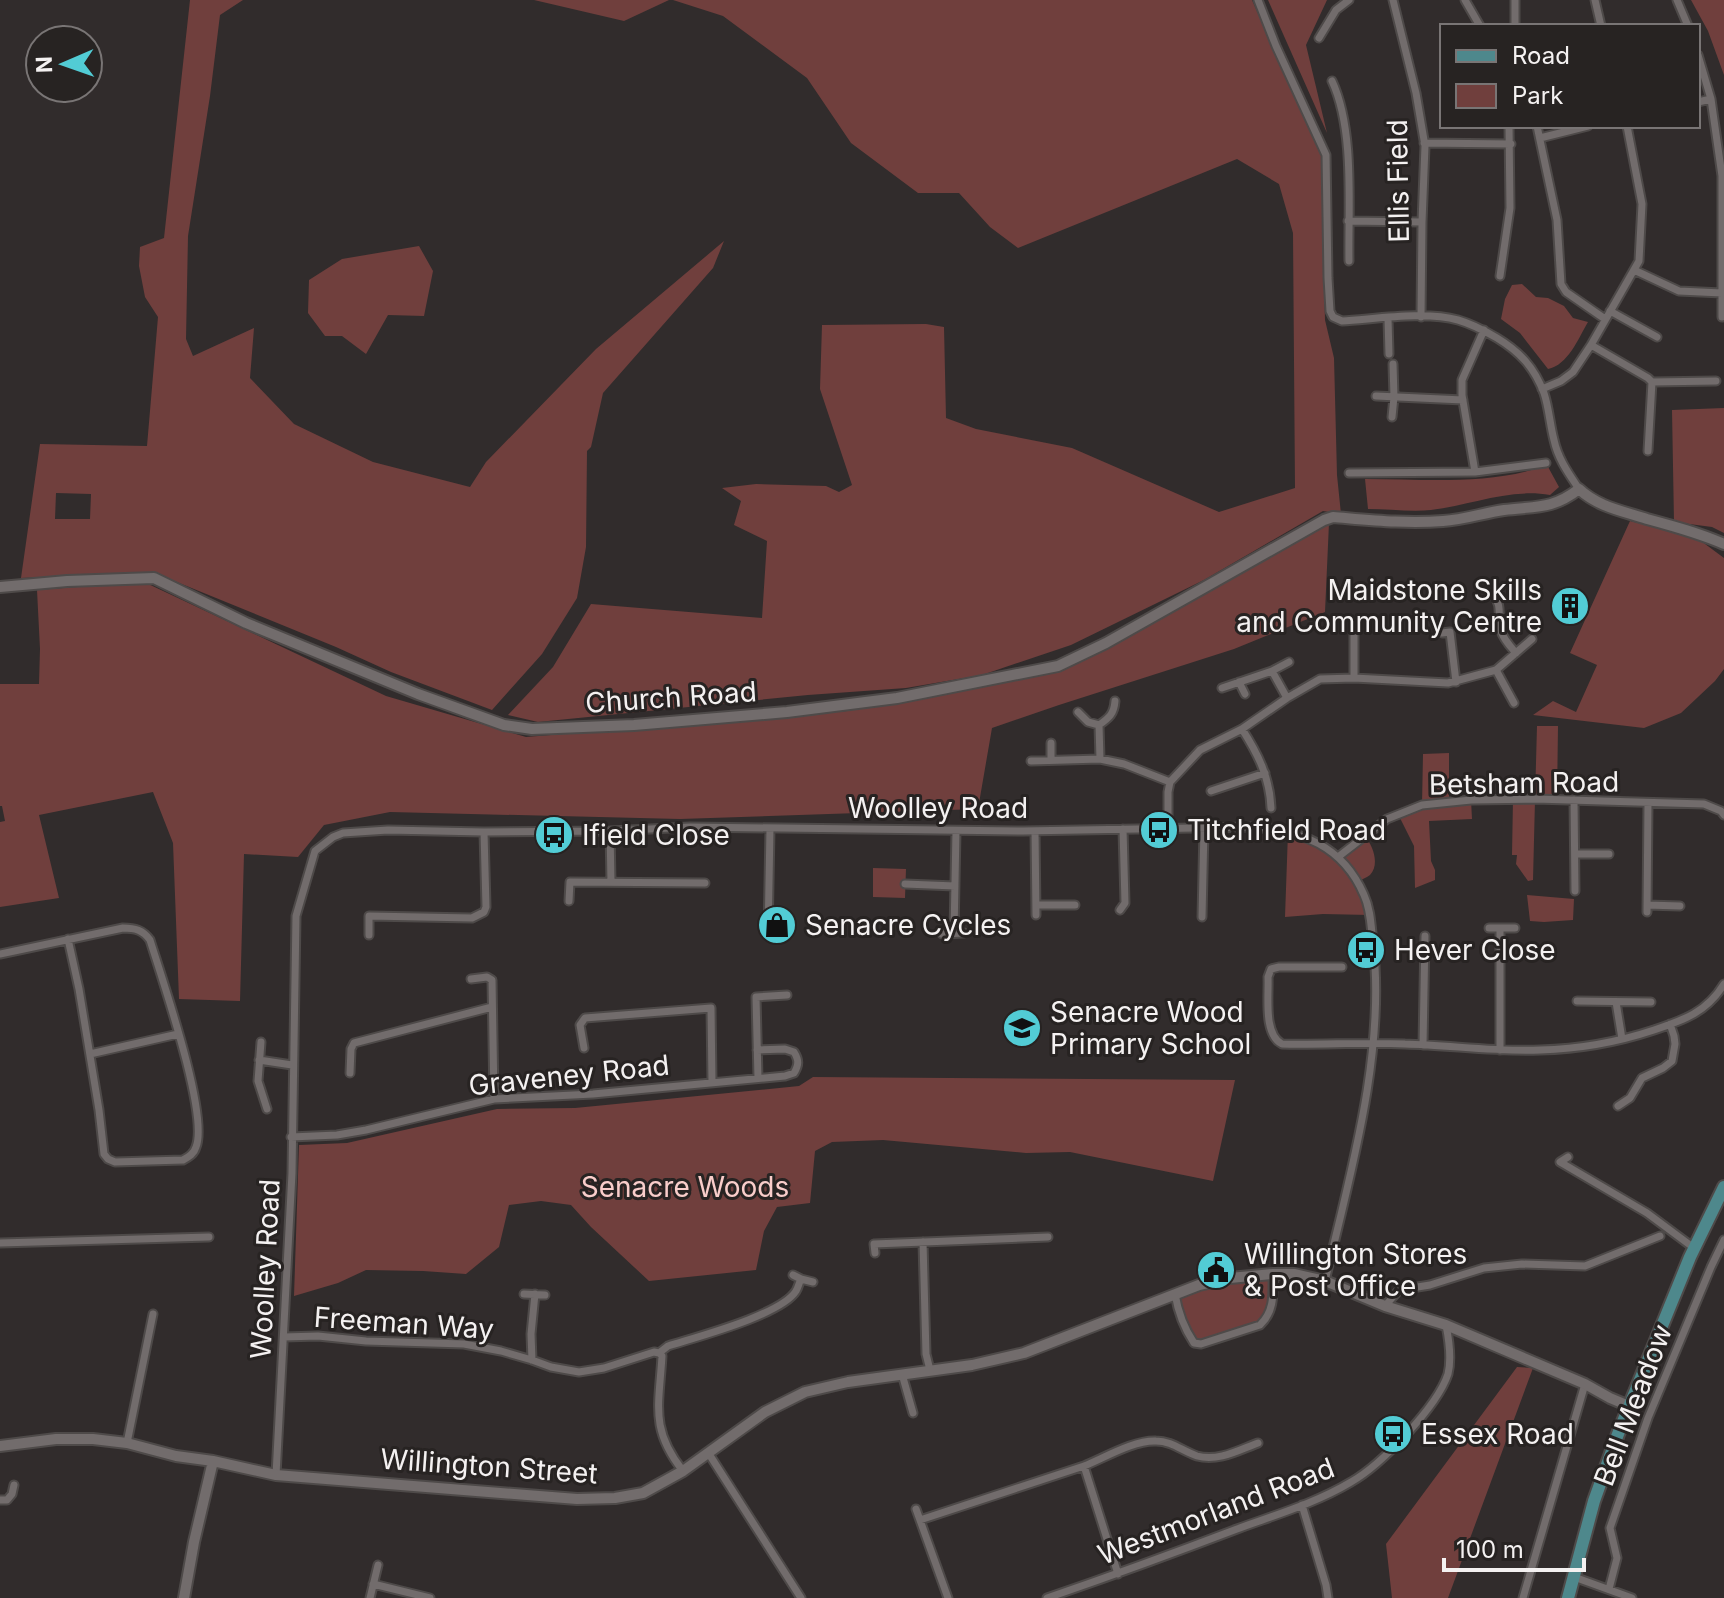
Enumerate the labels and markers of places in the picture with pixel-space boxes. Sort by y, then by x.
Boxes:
place label: Maidstone Skills and Community Centre [1236,573,1542,639]
building icon: Maidstone Skills and Community Centre [1549,585,1591,627]
bus stop icon: Titchfield Road [1138,809,1180,851]
place label: Titchfield Road [1187,813,1386,847]
bus stop icon: Ifield Close [533,814,575,856]
place label: Ifield Close [582,818,730,852]
shop icon: Senacre Cycles [756,904,798,946]
place label: Senacre Cycles [805,908,1011,942]
bus stop icon: Hever Close [1345,929,1387,971]
place label: Hever Close [1394,933,1556,967]
place label: Senacre Wood Primary School [1050,995,1251,1061]
school or university icon: Senacre Wood Primary School [1001,1007,1043,1049]
place label: Willington Stores & Post Office [1244,1237,1467,1303]
public building icon: Willington Stores & Post Office [1195,1249,1237,1291]
bus stop icon: Essex Road [1372,1413,1414,1455]
place label: Essex Road [1421,1417,1574,1451]

